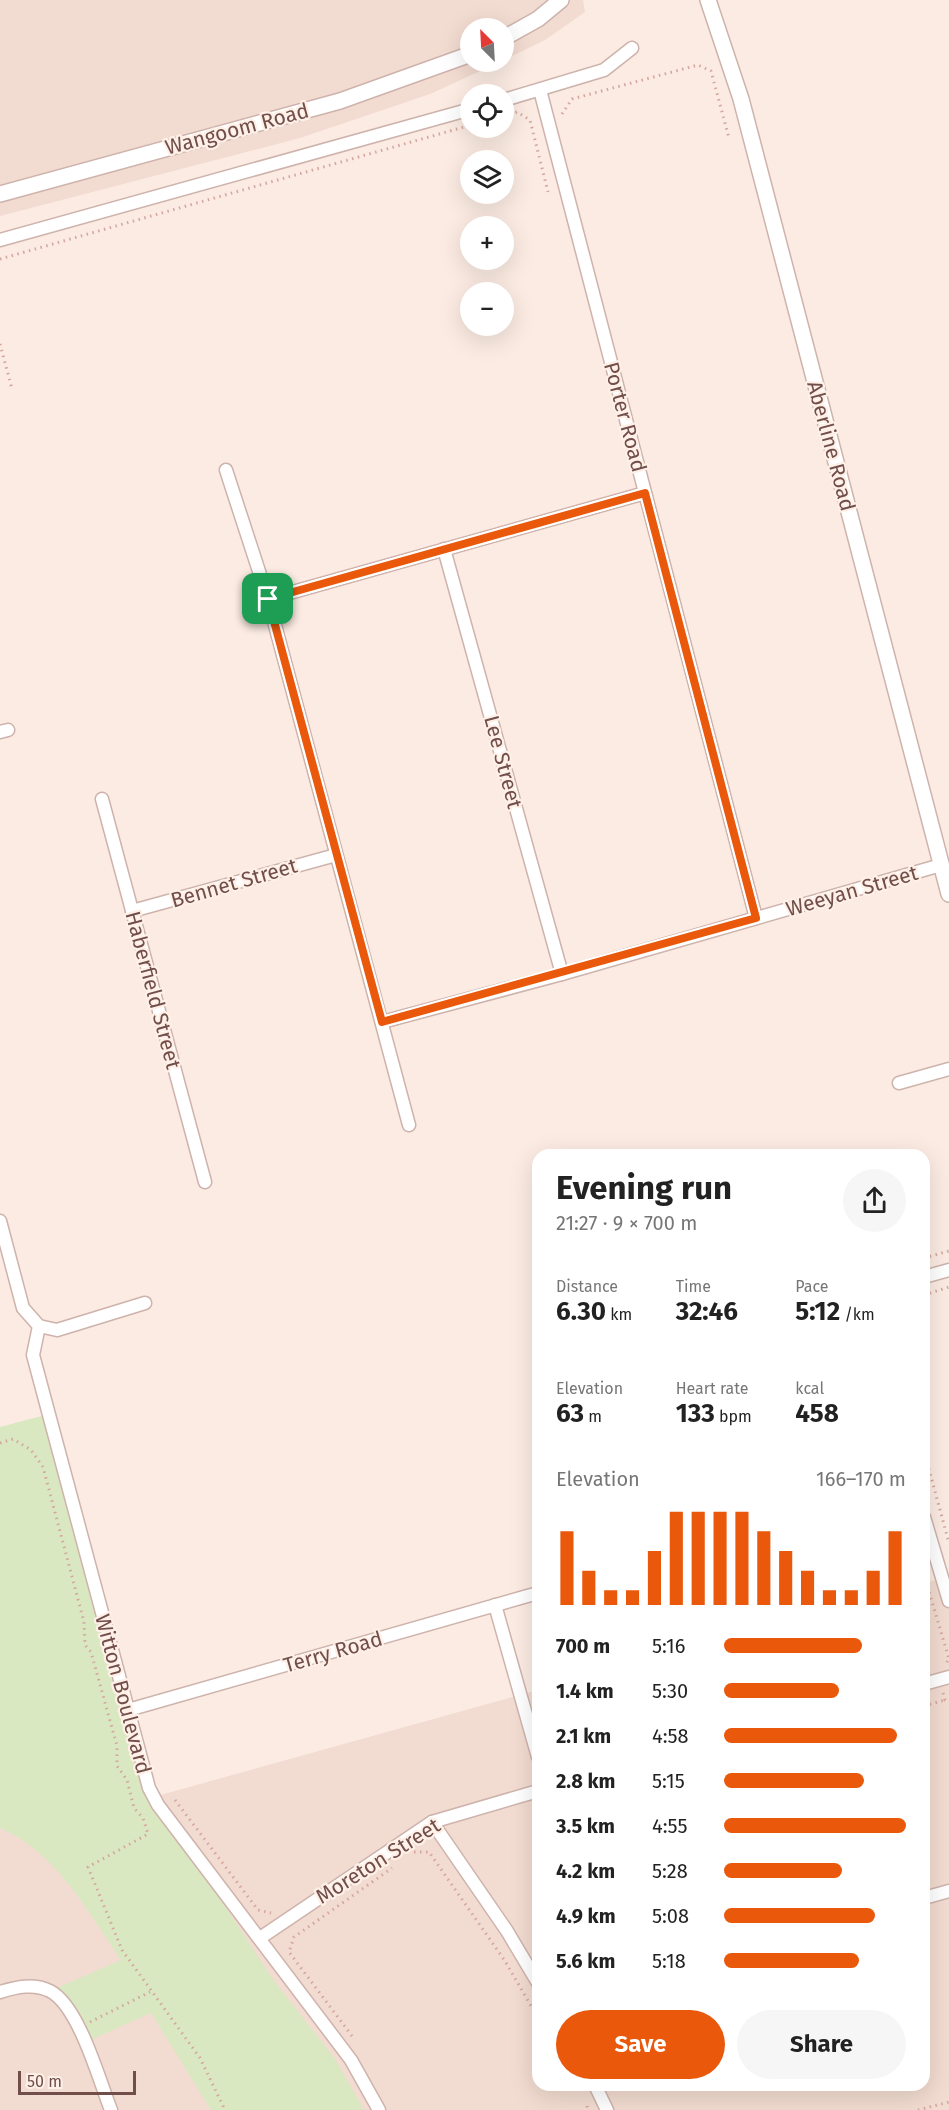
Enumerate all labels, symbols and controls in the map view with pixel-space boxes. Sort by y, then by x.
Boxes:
north arrow [460,18,514,72]
map controls [460,18,514,336]
button: locate [460,84,514,138]
street label: Wangoom Road [162,97,312,161]
button: layers [460,150,514,204]
button: + [460,216,514,270]
button: − [460,282,514,336]
street label: Porter Road [598,359,652,475]
street label: Aberline Road [801,378,861,514]
pin [242,573,293,624]
icon: arrive [251,582,284,615]
street label: Lee Street [478,713,528,812]
street label: Bennet Street [168,852,301,913]
street label: Weeyan Street [783,860,921,922]
street label: Haberfield Street [119,908,187,1072]
text: Evening run [556,1168,732,1208]
button: share [843,1169,906,1232]
text: 21:27 · 9 × 700 m [556,1211,697,1235]
text: Distance [556,1277,618,1296]
text: Time [676,1277,711,1296]
text: Pace [795,1277,829,1296]
text: 6.30 [556,1296,606,1327]
text: 32:46 [676,1296,738,1327]
text: 5:12 [795,1296,840,1327]
text: km [606,1305,632,1324]
text: /km [840,1305,875,1324]
text: Elevation [556,1379,623,1398]
text: Heart rate [676,1379,749,1398]
text: kcal [795,1379,824,1398]
text: 63 [556,1398,584,1429]
text: 133 [676,1398,715,1429]
text: 458 [795,1398,839,1429]
text: m [584,1407,602,1426]
text: bpm [715,1407,752,1426]
text: Elevation [556,1467,640,1491]
text: 166–170 m [816,1467,906,1491]
street label: Witton Boulevard [89,1611,157,1777]
street label: Terry Road [281,1625,385,1679]
text: 700 m [556,1634,610,1658]
text: 5:16 [652,1634,685,1658]
text: 1.4 km [556,1679,614,1703]
text: 5:30 [652,1679,688,1703]
text: 2.1 km [556,1724,611,1748]
text: 4:58 [652,1724,689,1748]
text: 2.8 km [556,1769,615,1793]
text: 5:15 [652,1769,685,1793]
street label: Moreton Street [311,1812,445,1910]
text: 3.5 km [556,1814,615,1838]
text: 4:55 [652,1814,687,1838]
text: 4.2 km [556,1859,615,1883]
text: 5:28 [652,1859,688,1883]
text: 4.9 km [556,1904,616,1928]
text: 5:08 [652,1904,689,1928]
text: 5.6 km [556,1949,615,1973]
text: 5:18 [652,1949,686,1973]
button: Save [556,2010,725,2079]
button: Share [737,2010,906,2079]
scale bar [18,2068,136,2096]
text: 50 m [27,2072,62,2091]

